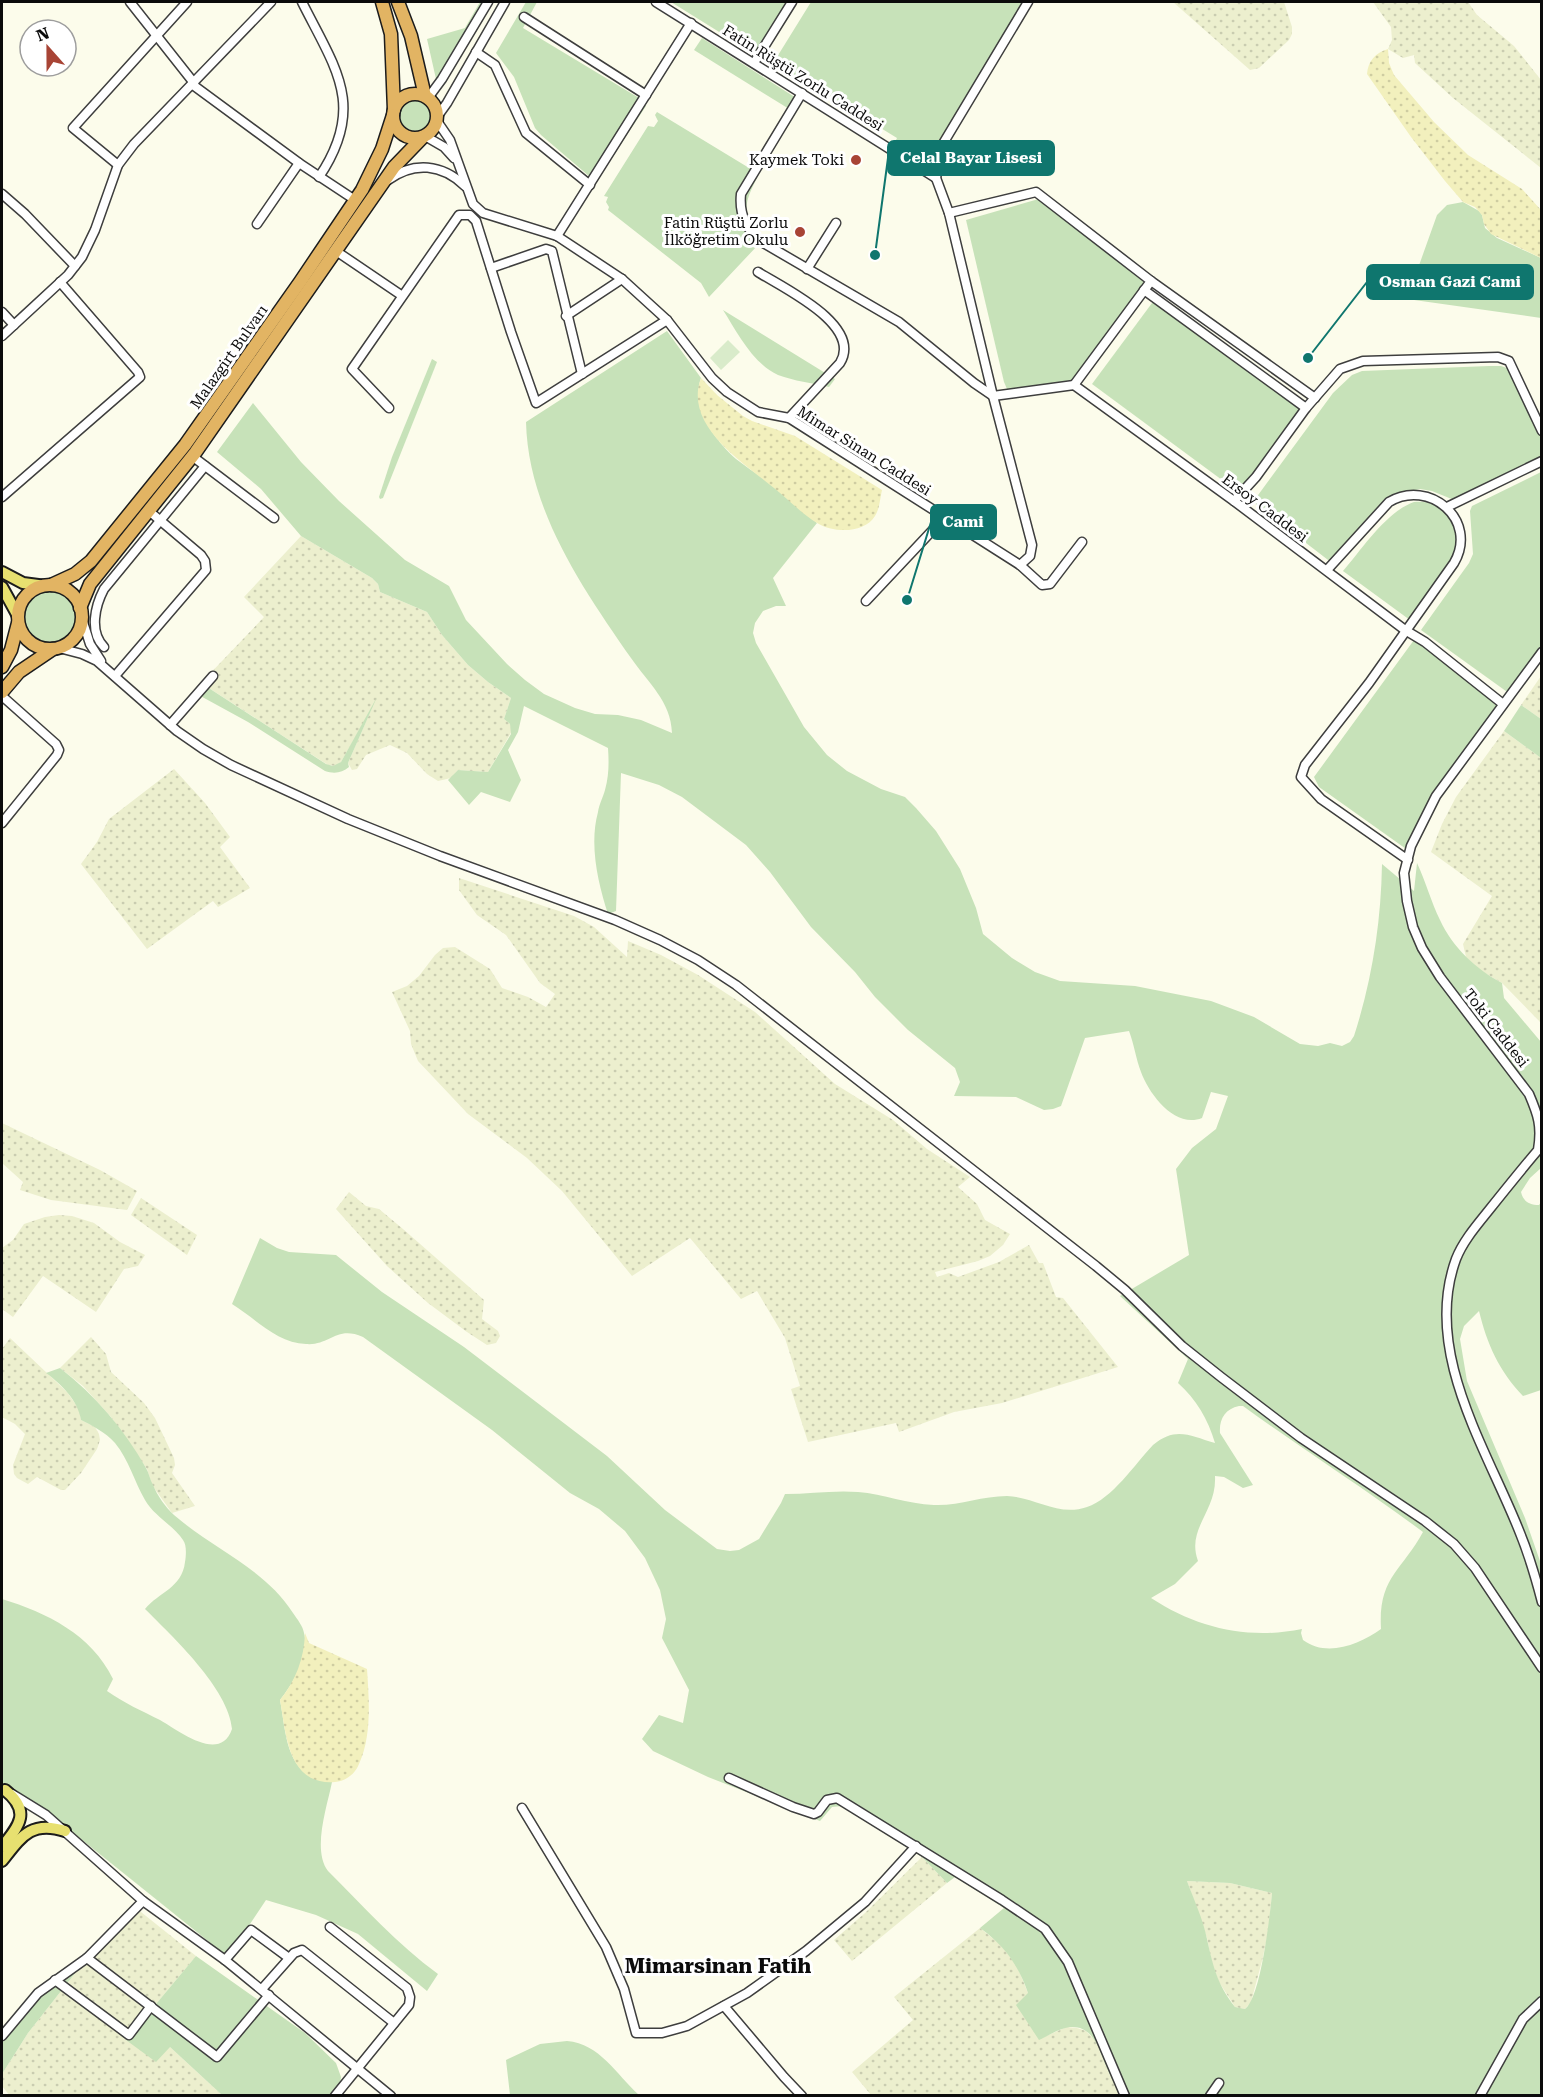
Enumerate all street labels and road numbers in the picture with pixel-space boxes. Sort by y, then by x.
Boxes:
street label: Fatin Rüştü Zorlu Caddesi [719,21,887,135]
street label: Malazgirt Bulvarı [186,301,272,412]
street label: Mimar Sinan Caddesi [794,402,934,500]
street label: Ersoy Caddesi [1219,470,1312,546]
street label: Toki Caddesi [1460,985,1532,1071]

